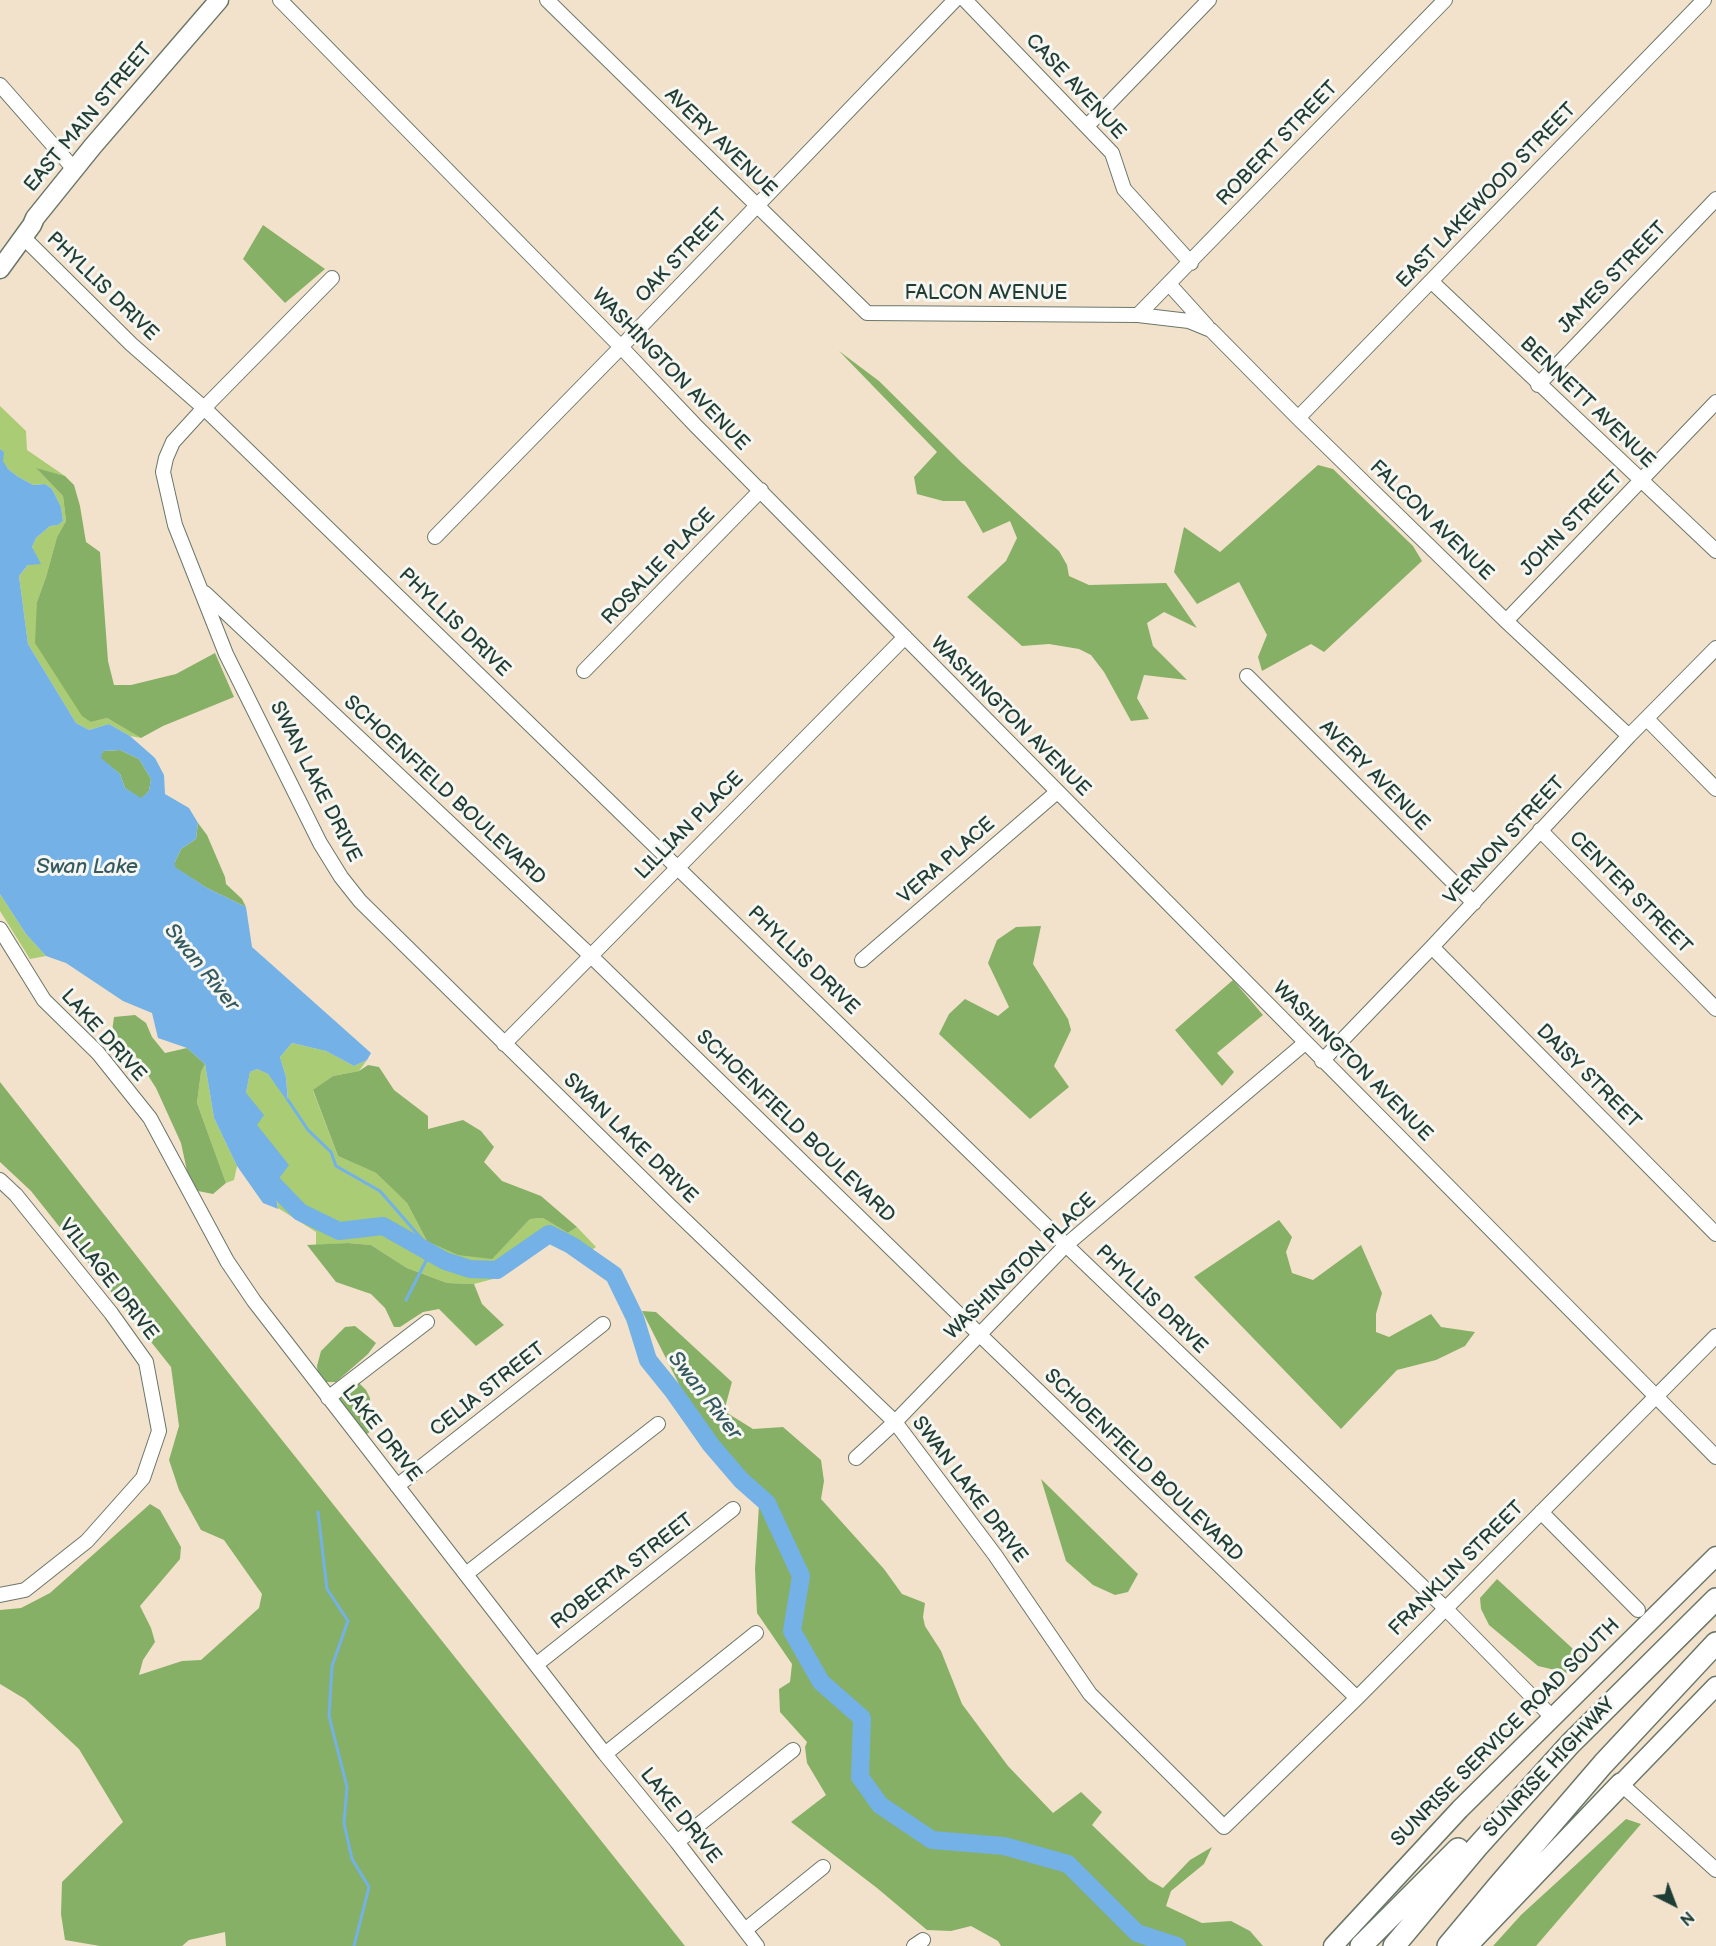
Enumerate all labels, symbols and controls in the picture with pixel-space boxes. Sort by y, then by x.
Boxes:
street label: CASE AVENUE [1020,29,1130,145]
street label: EAST MAIN STREET [20,39,158,197]
street label: ROBERT STREET [1212,77,1344,211]
street label: AVERY AVENUE [659,84,781,202]
street label: EAST LAKEWOOD STREET [1392,98,1582,294]
street label: OAK STREET [631,204,733,308]
street label: JAMES STREET [1554,217,1672,339]
street label: PHYLLIS DRIVE [41,228,163,346]
street label: FALCON AVENUE [905,282,1067,306]
street label: WASHINGTON AVENUE [586,284,754,456]
street label: BENNETT AVENUE [1514,332,1660,474]
street label: FALCON AVENUE [1364,456,1498,586]
street label: JOHN STREET [1516,466,1628,582]
street label: ROSALIE PLACE [597,504,721,630]
street label: PHYLLIS DRIVE [393,564,515,682]
street label: WASHINGTON AVENUE [925,632,1095,802]
street label: SCHOENFIELD BOULEVARD [338,691,550,891]
street label: SWAN LAKE DRIVE [264,698,366,866]
street label: AVERY AVENUE [1314,716,1434,836]
street label: LILLIAN PLACE [631,767,749,885]
street label: VERNON STREET [1439,772,1571,910]
street label: VERA PLACE [894,812,1000,910]
street label: CENTER STREET [1564,827,1696,959]
water label: Swan Lake [36,855,138,881]
street label: PHYLLIS DRIVE [742,902,864,1020]
water label: Swan River [158,919,244,1017]
street label: WASHINGTON AVENUE [1267,977,1437,1147]
street label: LAKE DRIVE [55,985,151,1087]
street label: DAISY STREET [1531,1020,1645,1134]
street label: SCHOENFIELD BOULEVARD [691,1026,899,1228]
street label: SWAN LAKE DRIVE [558,1069,702,1209]
street label: WASHINGTON PLACE [940,1189,1102,1345]
street label: VILLAGE DRIVE [53,1215,163,1345]
street label: PHYLLIS DRIVE [1090,1241,1212,1359]
street label: CELIA STREET [426,1338,550,1442]
water label: Swan River [662,1347,746,1445]
street label: SCHOENFIELD BOULEVARD [1039,1365,1247,1567]
street label: LAKE DRIVE [336,1381,426,1487]
street label: SWAN LAKE DRIVE [906,1412,1032,1568]
street label: FRANKLIN STREET [1385,1497,1529,1641]
street label: ROBERTA STREET [547,1509,699,1635]
street label: SUNRISE SERVICE ROAD SOUTH [1387,1614,1625,1852]
street label: SUNRISE HIGHWAY [1479,1693,1621,1843]
street label: LAKE DRIVE [634,1763,726,1869]
north arrow [1644,1874,1704,1934]
text: N [1676,1907,1697,1929]

